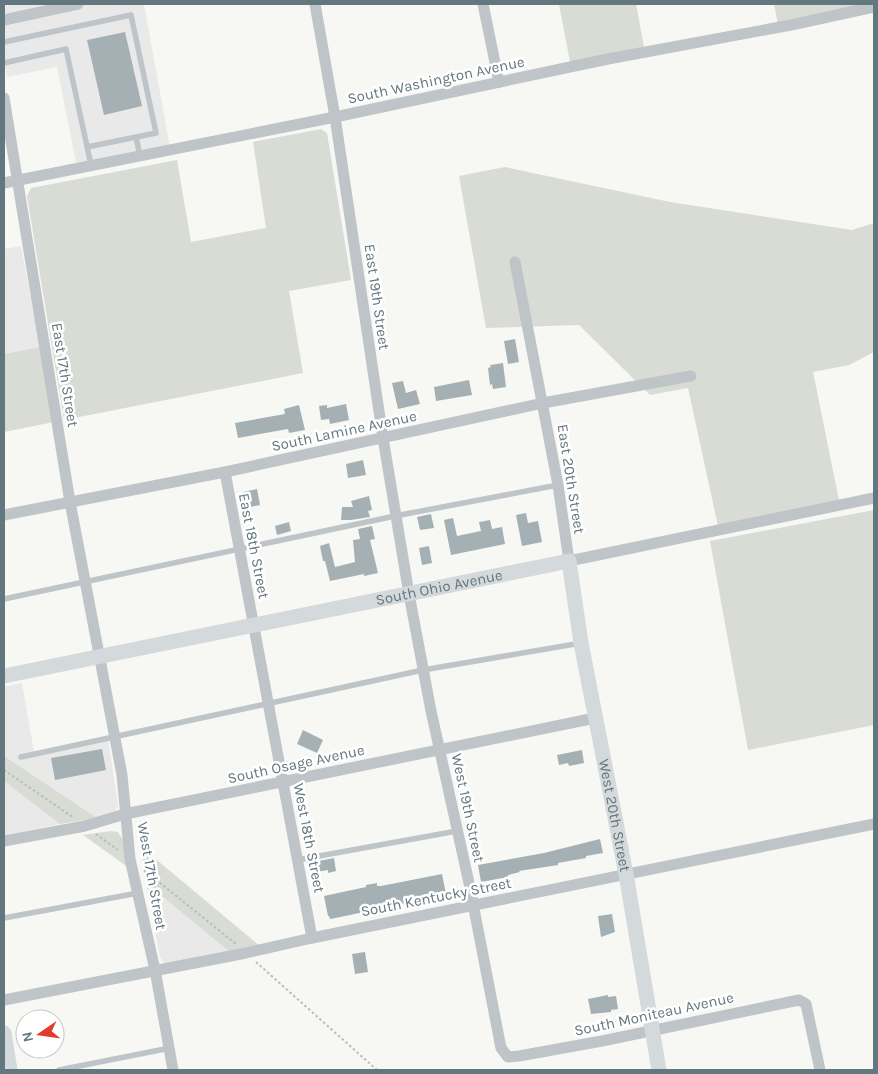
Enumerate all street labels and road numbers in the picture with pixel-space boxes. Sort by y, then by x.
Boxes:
street label: South Washington Avenue [346,52,526,108]
street label: East 19th Street [361,243,393,352]
street label: East 17th Street [48,322,82,429]
street label: South Lamine Avenue [270,407,418,455]
street label: East 20th Street [553,423,589,535]
street label: East 18th Street [235,492,273,601]
street label: South Ohio Avenue [374,566,504,609]
street label: South Osage Avenue [226,741,366,787]
street label: West 19th Street [448,752,488,864]
street label: West 20th Street [595,757,634,874]
street label: West 18th Street [290,782,329,895]
street label: West 17th Street [134,821,170,932]
street label: South Kentucky Street [359,874,513,920]
street label: South Moniteau Avenue [573,988,735,1040]

